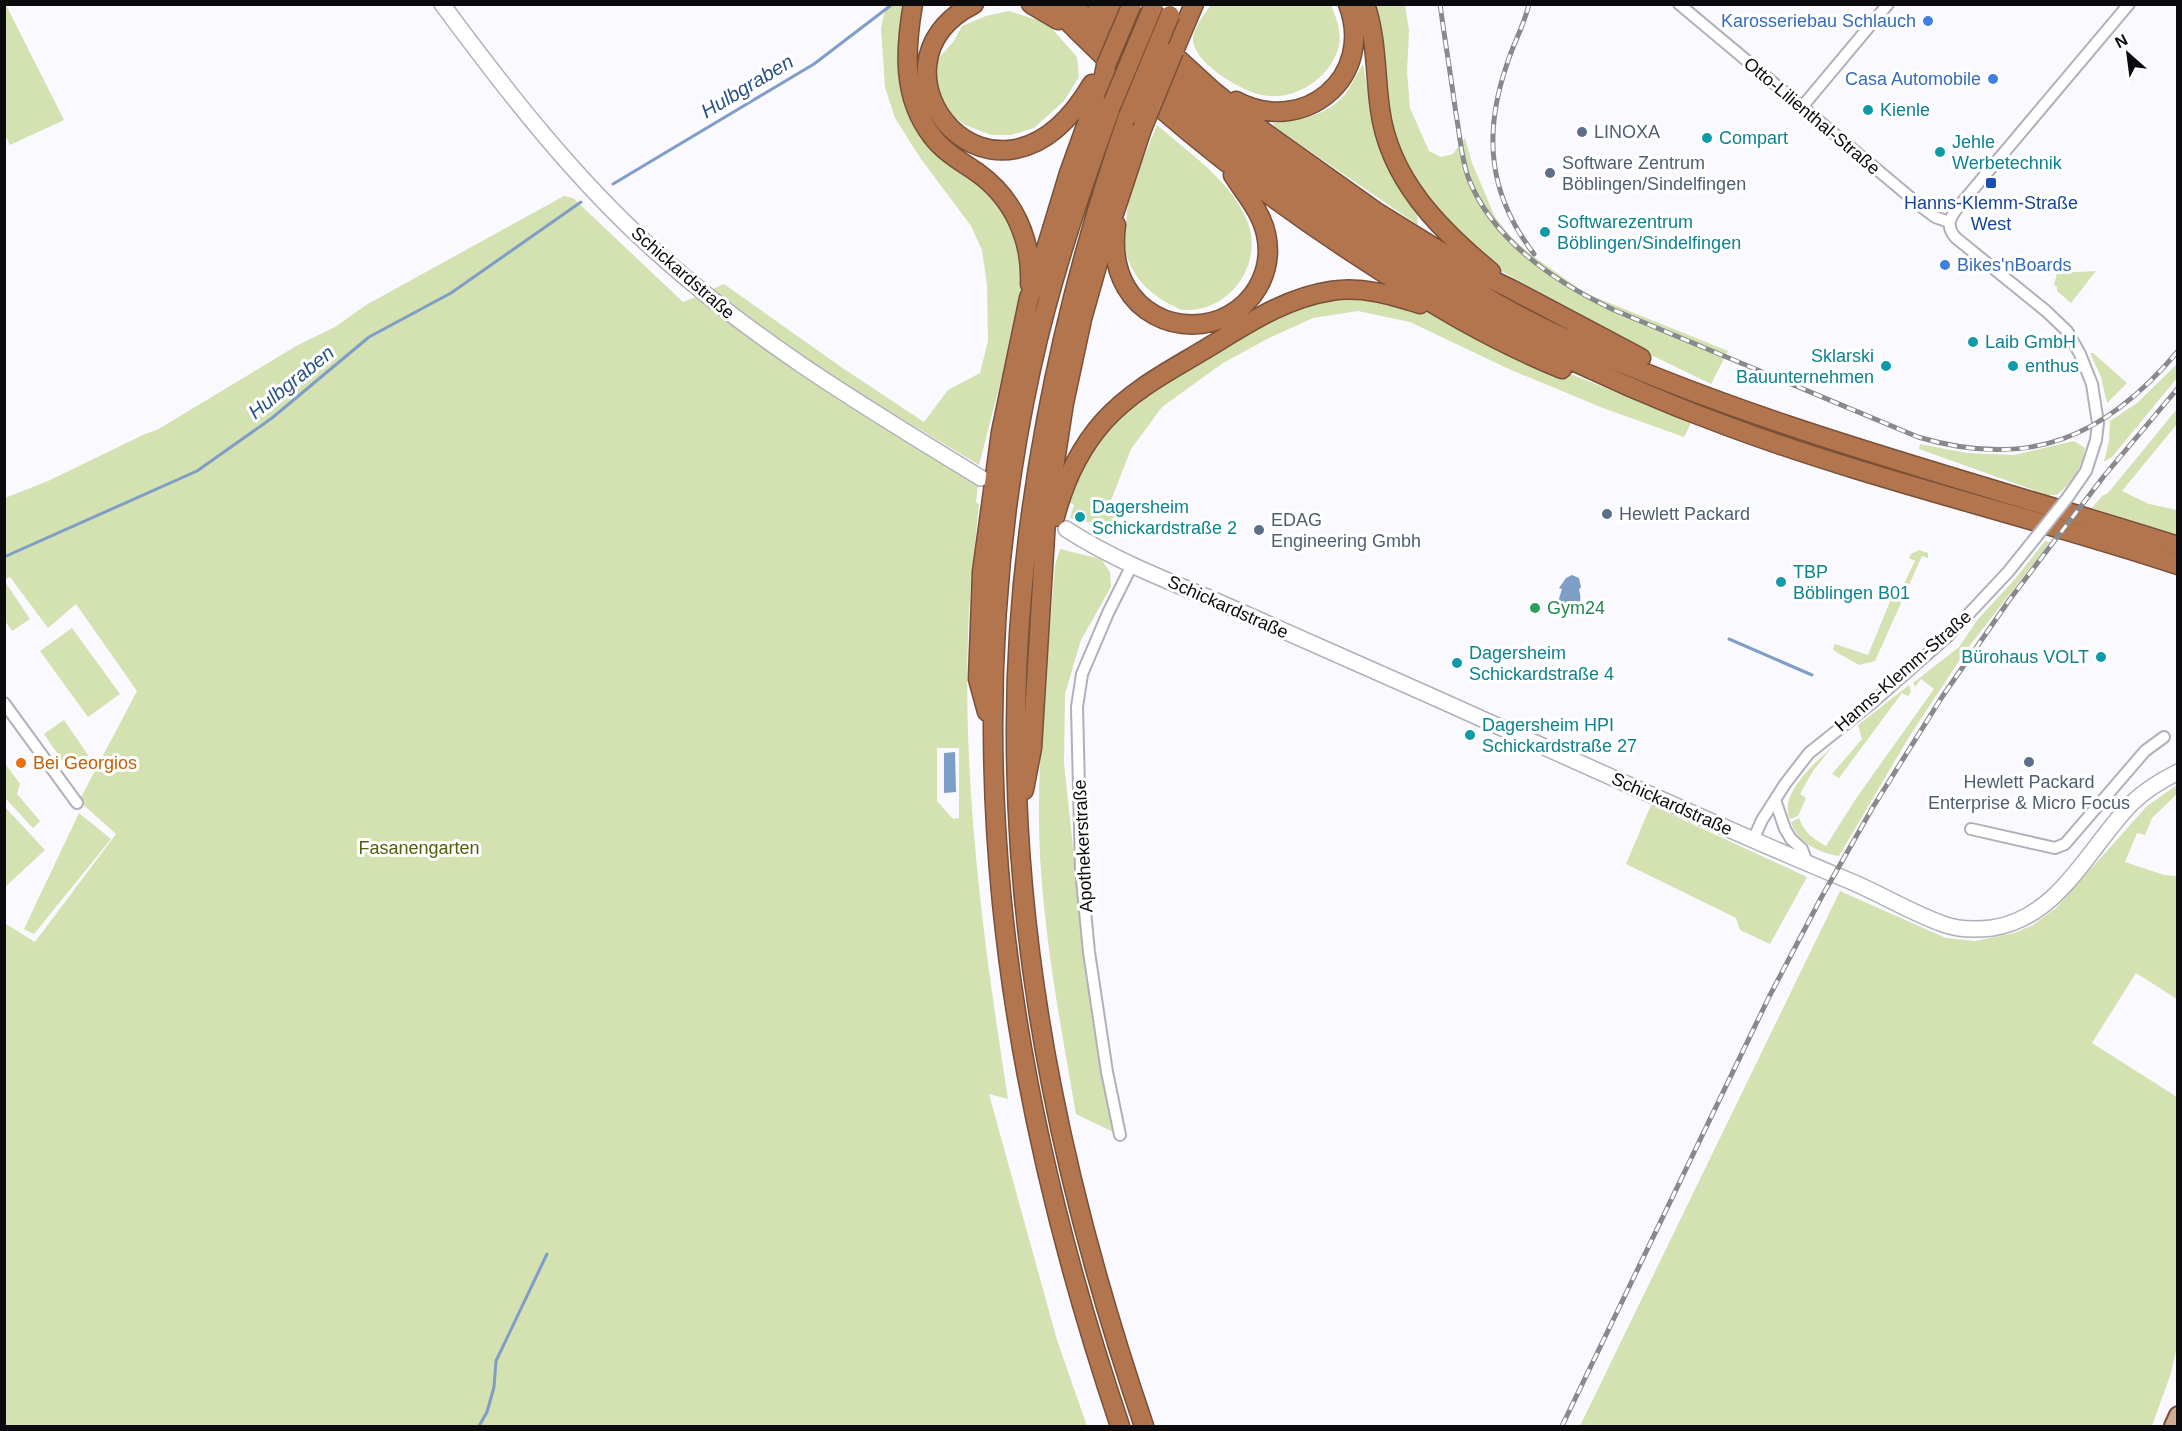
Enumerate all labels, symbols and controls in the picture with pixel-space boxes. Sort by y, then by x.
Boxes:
place label: Karosseriebau Schlauch [1721,11,1916,31]
marker: Karosseriebau Schlauch [1921,14,1935,28]
north arrow [2098,24,2158,84]
text: N [2112,31,2130,51]
water label: Hulbgraben [697,50,797,122]
street label: Otto-Lilienthal-Straße [1740,53,1884,179]
place label: Casa Automobile [1845,69,1981,89]
marker: Casa Automobile [1986,72,2000,86]
place label: Kienle [1880,100,1930,120]
marker: Kienle [1861,103,1875,117]
place label: LINOXA [1594,122,1660,142]
marker: LINOXA [1575,125,1589,139]
place label: Compart [1719,128,1788,148]
marker: Compart [1700,131,1714,145]
place label: Jehle Werbetechnik [1952,132,2063,173]
marker: Jehle Werbetechnik [1933,145,1947,159]
place label: Software Zentrum Böblingen/Sindelfingen [1562,153,1746,194]
marker: Software Zentrum Böblingen/Sindelfingen [1543,166,1557,180]
marker: Hanns-Klemm-Straße West [1984,176,1998,190]
place label: Hanns-Klemm-Straße West [1904,193,2078,234]
place label: Softwarezentrum Böblingen/Sindelfingen [1557,212,1741,253]
street label: Schickardstraße [627,223,739,323]
marker: Softwarezentrum Böblingen/Sindelfingen [1538,225,1552,239]
place label: Bikes'nBoards [1957,255,2072,275]
marker: Bikes'nBoards [1938,258,1952,272]
place label: Laib GmbH [1985,332,2076,352]
marker: Laib GmbH [1966,335,1980,349]
water label: Hulbgraben [244,341,338,423]
place label: Sklarski Bauunternehmen [1736,346,1874,387]
place label: enthus [2025,356,2079,376]
marker: Sklarski Bauunternehmen [1879,359,1893,373]
marker: enthus [2006,359,2020,373]
place label: Dagersheim Schickardstraße 2 [1092,497,1237,538]
place label: Hewlett Packard [1619,504,1750,524]
marker: Hewlett Packard [1600,507,1614,521]
marker: Dagersheim Schickardstraße 2 [1073,510,1087,524]
place label: EDAG Engineering Gmbh [1271,510,1421,551]
marker: EDAG Engineering Gmbh [1252,523,1266,537]
place label: TBP Böblingen B01 [1793,562,1910,603]
street label: Schickardstraße [1165,571,1291,643]
marker: TBP Böblingen B01 [1774,575,1788,589]
place label: Gym24 [1547,598,1605,618]
marker: Gym24 [1528,601,1542,615]
street label: Hanns-Klemm-Straße [1831,606,1975,736]
place label: Dagersheim Schickardstraße 4 [1469,643,1614,684]
place label: Bürohaus VOLT [1961,647,2089,667]
marker: Bürohaus VOLT [2094,650,2108,664]
marker: Dagersheim Schickardstraße 4 [1450,656,1464,670]
place label: Dagersheim HPI Schickardstraße 27 [1482,715,1637,756]
marker: Dagersheim HPI Schickardstraße 27 [1463,728,1477,742]
place label: Bei Georgios [33,753,137,773]
marker: Hewlett Packard Enterprise & Micro Focus [2022,755,2036,769]
marker: Bei Georgios [14,756,28,770]
street label: Schickardstraße [1609,768,1735,840]
place label: Hewlett Packard Enterprise & Micro Focus [1928,772,2130,813]
street label: Apothekerstraße [1070,779,1096,913]
park label: Fasanengarten [358,838,480,858]

